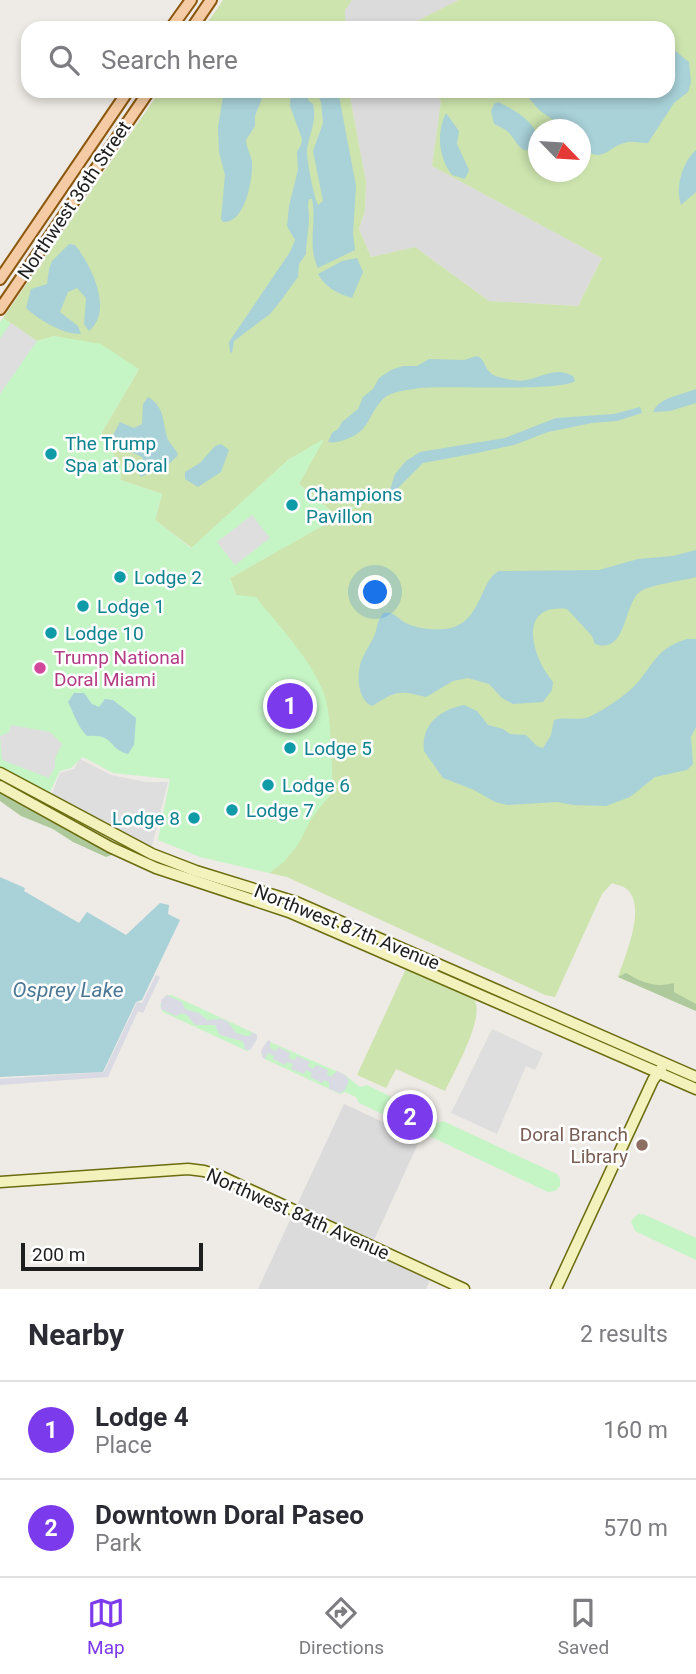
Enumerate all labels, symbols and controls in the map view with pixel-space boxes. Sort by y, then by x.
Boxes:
search box [21,21,675,98]
icon: search [45,41,83,79]
text: Search here [101,45,238,75]
street label: Northwest 36th Street [12,116,136,284]
north arrow [528,119,591,182]
place label: The Trump Spa at Doral [65,432,168,477]
marker: The Trump Spa at Doral [43,446,59,462]
place label: Champions Pavillon [306,483,402,528]
marker: Champions Pavillon [284,497,300,513]
place label: Lodge 2 [134,566,202,589]
marker: Lodge 2 [112,569,128,585]
your location [358,575,392,609]
place label: Lodge 1 [97,595,165,618]
marker: Lodge 1 [75,598,91,614]
place label: Lodge 10 [65,622,144,645]
marker: Lodge 10 [43,625,59,641]
place label: Trump National Doral Miami [54,646,185,691]
marker: Trump National Doral Miami [32,660,48,676]
pin: 1 [267,680,313,732]
place label: Lodge 5 [304,737,372,760]
marker: Lodge 5 [282,740,298,756]
place label: Lodge 6 [282,774,350,797]
marker: Lodge 6 [260,777,276,793]
place label: Lodge 7 [246,799,314,822]
marker: Lodge 7 [224,802,240,818]
place label: Lodge 8 [112,807,180,830]
marker: Lodge 8 [186,810,202,826]
street label: Northwest 87th Avenue [251,879,443,975]
water label: Osprey Lake [12,978,124,1002]
pin: 2 [387,1091,433,1143]
place label: Doral Branch Library [520,1123,628,1168]
marker: Doral Branch Library [634,1137,650,1153]
street label: Northwest 84th Avenue [203,1163,393,1265]
scale bar [21,1240,203,1272]
text: 200 m [32,1243,85,1266]
text: Nearby [28,1317,124,1352]
text: 2 results [580,1321,668,1348]
text: Lodge 4 [95,1402,189,1432]
text: 1 [44,1417,58,1444]
text: 160 m [603,1417,668,1444]
text: Place [95,1432,152,1459]
text: Downtown Doral Paseo [95,1500,364,1530]
text: 2 [44,1515,58,1542]
text: 570 m [603,1515,668,1542]
text: Park [95,1530,141,1557]
tab: Map [87,1594,125,1659]
tab: Directions [299,1594,384,1659]
tab: Saved [558,1594,609,1659]

